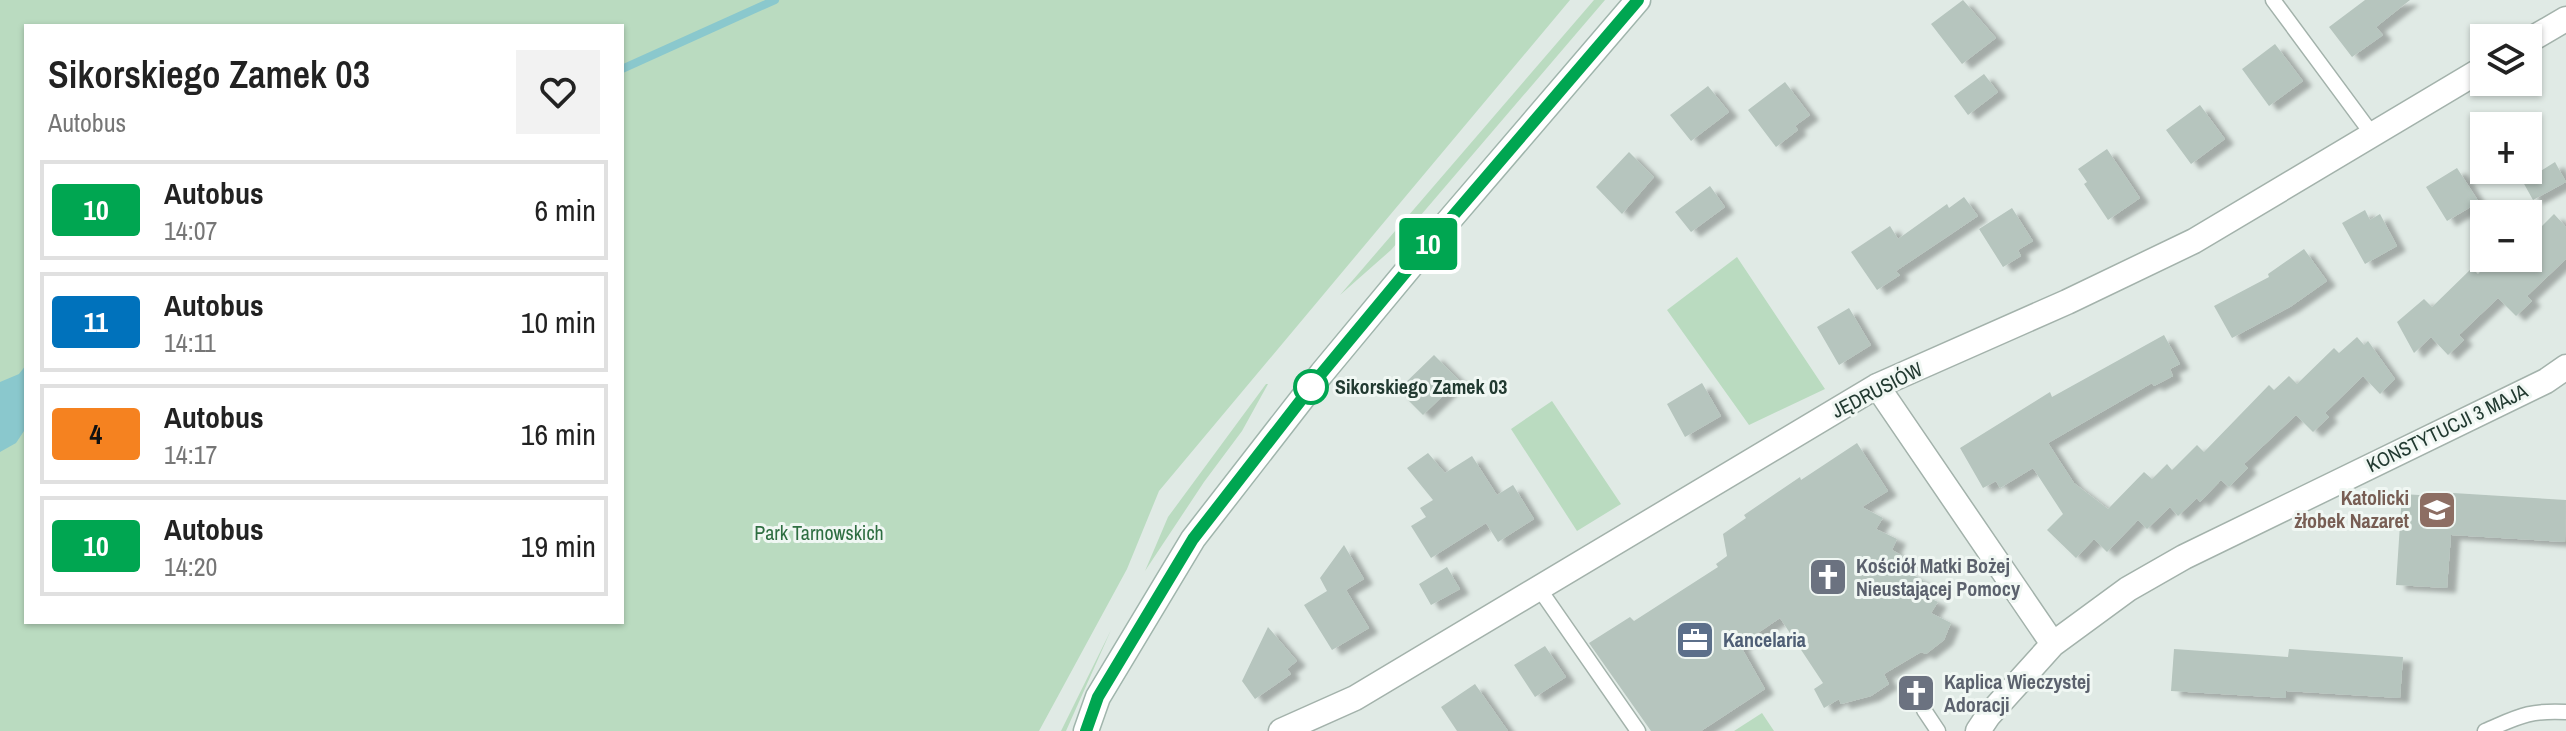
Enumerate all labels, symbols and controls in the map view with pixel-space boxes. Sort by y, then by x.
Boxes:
map controls [2470,24,2542,272]
button: layers [2470,24,2542,96]
text: Sikorskiego Zamek 03 [48,49,370,100]
button: heart [516,50,600,134]
text: Autobus [48,105,126,140]
button: + [2470,112,2542,184]
text: Autobus [164,173,264,213]
text: 6 min [534,190,596,230]
text: 10 [83,191,109,229]
button: − [2470,200,2542,272]
text: 14:07 [164,213,217,248]
line badge: 10 [1392,218,1464,270]
text: 10 [1415,225,1441,263]
text: Autobus [164,285,264,325]
text: 10 min [521,302,596,342]
text: 11 [84,303,108,341]
text: 14:11 [164,325,216,360]
street label: JĘDRUSIÓW [1827,355,1927,424]
marker: Sikorskiego Zamek 03 [1294,370,1328,404]
place label: Sikorskiego Zamek 03 [1335,373,1507,400]
street label: KONSTYTUCJI 3 MAJA [2362,377,2532,478]
text: Autobus [164,397,264,437]
text: 16 min [521,414,596,454]
text: 4 [90,415,102,453]
text: 14:17 [164,437,217,472]
place label: Katolicki żłobek Nazaret [2294,484,2410,534]
school or university icon: Katolicki żłobek Nazaret [2416,489,2458,531]
text: Autobus [164,509,264,549]
park label: Park Tarnowskich [754,519,884,546]
text: 19 min [521,526,596,566]
text: 10 [83,527,109,565]
text: 14:20 [164,549,217,584]
place label: Kościół Matki Bożej Nieustającej Pomocy [1856,552,2021,602]
church icon: Kościół Matki Bożej Nieustającej Pomocy [1807,556,1849,598]
office icon: Kancelaria [1674,619,1716,661]
place label: Kancelaria [1723,626,1806,653]
place label: Kaplica Wieczystej Adoracji [1944,668,2091,718]
church icon: Kaplica Wieczystej Adoracji [1895,672,1937,714]

